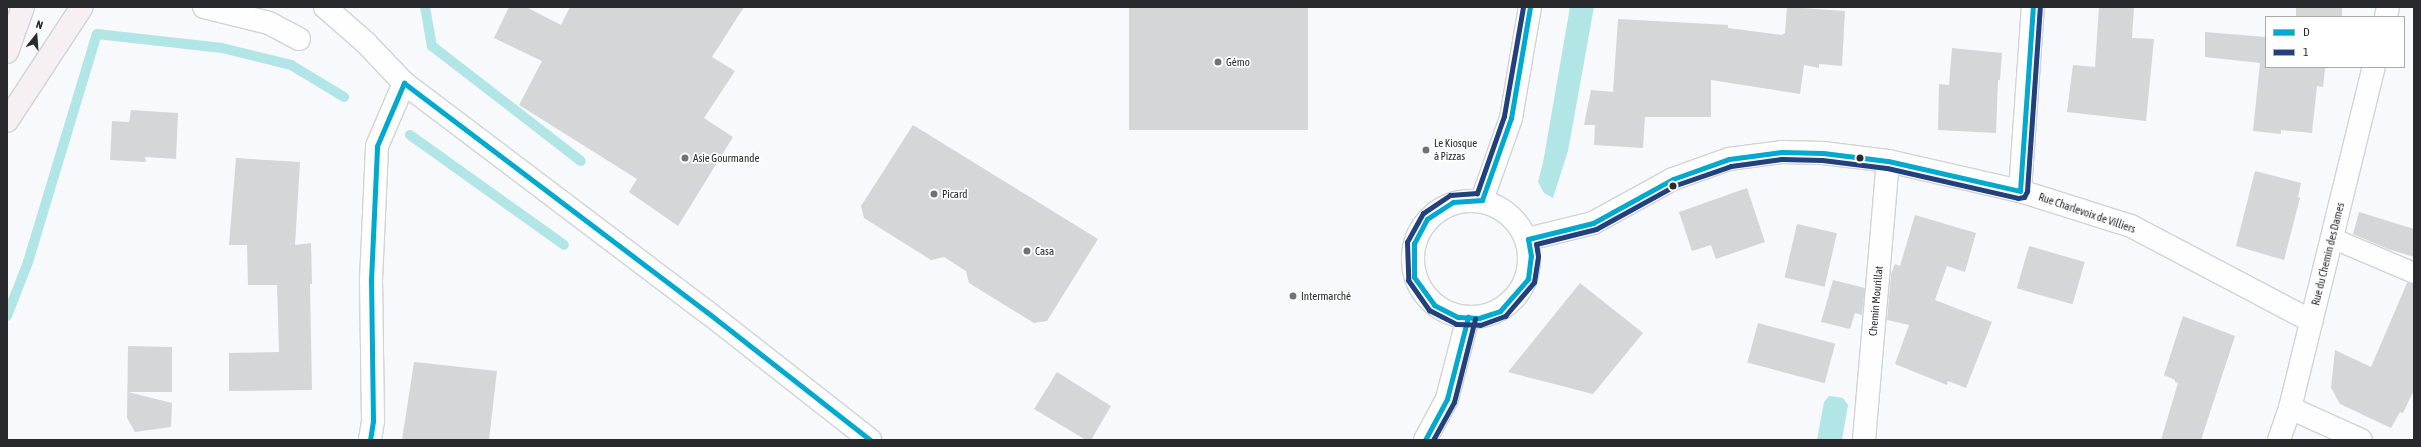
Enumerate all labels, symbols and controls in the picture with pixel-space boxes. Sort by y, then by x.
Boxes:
north arrow [16,16,56,56]
legend [2265,16,2405,68]
text: N [35,18,44,31]
text: D [2303,25,2310,39]
text: 1 [2303,45,2309,59]
place label: Gémo [1226,55,1250,69]
marker: Gémo [1213,57,1223,67]
place label: Le Kiosque à Pizzas [1434,137,1477,163]
marker: Le Kiosque à Pizzas [1421,145,1431,155]
place label: Asie Gourmande [693,151,759,165]
marker: Asie Gourmande [680,153,690,163]
unlabelled marker [1855,153,1865,163]
unlabelled marker [1668,181,1678,191]
place label: Picard [942,187,967,201]
marker: Picard [929,189,939,199]
street label: Rue Charlevoix de Villiers [2037,190,2137,236]
street label: Rue du Chemin des Dames [2309,201,2347,307]
place label: Casa [1035,244,1054,258]
marker: Casa [1022,246,1032,256]
street label: Chemin Mourillat [1866,265,1886,337]
place label: Intermarché [1301,289,1351,303]
marker: Intermarché [1288,291,1298,301]

